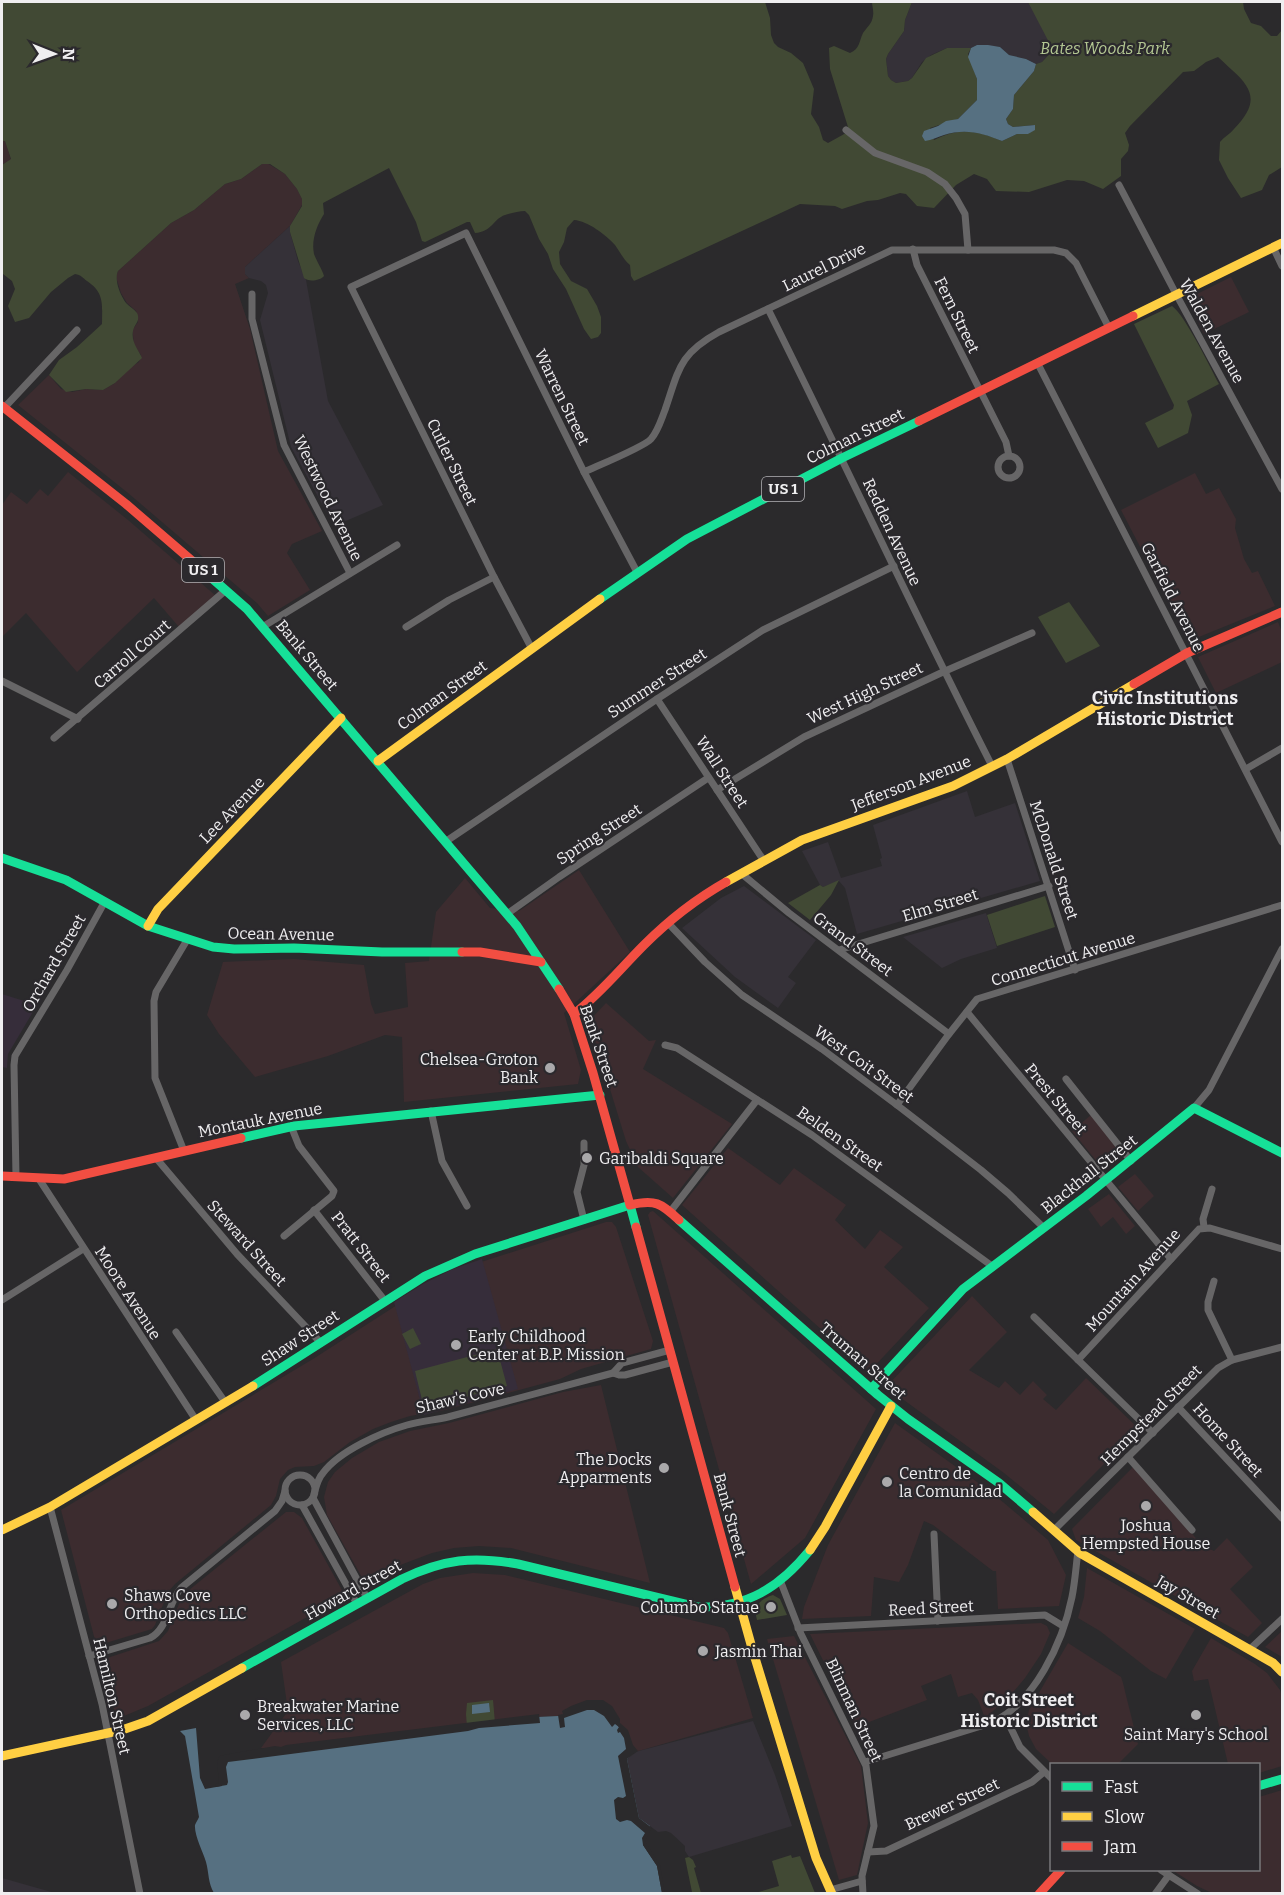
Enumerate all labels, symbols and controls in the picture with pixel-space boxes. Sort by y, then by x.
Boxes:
north arrow [24,24,84,84]
park label: Bates Woods Park [1040,39,1170,58]
text: N [59,48,78,61]
street label: Laurel Drive [779,239,869,295]
street label: Fern Street [930,274,984,356]
street label: Walden Avenue [1176,276,1248,386]
street label: Warren Street [531,346,594,448]
street label: Colman Street [803,404,907,468]
street label: Cutler Street [423,415,481,509]
street label: Westwood Avenue [289,432,367,564]
street label: Redden Avenue [859,475,925,589]
road number: US 1 [762,477,804,501]
street label: Garfield Avenue [1137,539,1209,655]
road number: US 1 [182,558,224,582]
street label: Carroll Court [90,615,175,693]
street label: Bank Street [272,616,342,694]
street label: Summer Street [604,644,710,722]
street label: Colman Street [393,656,491,734]
street label: West High Street [804,658,926,728]
district label: Civic Institutions Historic District [1092,687,1238,730]
street label: Wall Street [692,733,752,811]
street label: Jefferson Avenue [848,751,973,815]
street label: Lee Avenue [195,773,269,847]
street label: McDonald Street [1026,798,1082,922]
street label: Spring Street [553,799,645,869]
street label: Elm Street [900,884,980,926]
street label: Grand Street [809,908,897,980]
street label: Orchard Street [18,911,90,1015]
street label: Ocean Avenue [227,924,335,944]
street label: Connecticut Avenue [989,928,1137,990]
street label: Bank Street [576,1002,622,1090]
street label: West Coit Street [810,1021,918,1107]
place label: Chelsea-Groton Bank [420,1050,538,1087]
street label: Prest Street [1021,1060,1091,1138]
marker: Chelsea-Groton Bank [543,1061,557,1075]
street label: Montauk Avenue [196,1099,324,1141]
street label: Belden Street [793,1102,887,1176]
street label: Blackhall Street [1037,1131,1141,1217]
place label: Garibaldi Square [599,1149,724,1168]
marker: Garibaldi Square [580,1151,594,1165]
street label: Steward Street [203,1196,291,1290]
street label: Pratt Street [327,1208,395,1286]
street label: Mountain Avenue [1082,1225,1184,1335]
street label: Moore Avenue [91,1243,165,1343]
street label: Shaw Street [257,1306,343,1370]
street label: Truman Street [816,1318,910,1404]
place label: Early Childhood Center at B.P. Mission [468,1327,625,1364]
marker: Early Childhood Center at B.P. Mission [449,1338,463,1352]
street label: Hempstead Street [1097,1361,1205,1469]
street label: Shaw's Cove [414,1379,506,1417]
street label: Home Street [1189,1399,1267,1481]
place label: The Docks Apparments [559,1450,652,1487]
marker: The Docks Apparments [657,1461,671,1475]
place label: Centro de la Comunidad [899,1464,1003,1501]
street label: Bank Street [710,1471,750,1559]
marker: Centro de la Comunidad [880,1475,894,1489]
marker: Joshua Hempsted House [1139,1499,1153,1513]
place label: Joshua Hempsted House [1082,1516,1210,1553]
street label: Howard Street [302,1556,405,1624]
street label: Jay Street [1152,1571,1223,1623]
place label: Shaws Cove Orthopedics LLC [124,1586,247,1623]
street label: Reed Street [888,1596,974,1620]
marker: Shaws Cove Orthopedics LLC [105,1597,119,1611]
place label: Columbo Statue [640,1598,759,1617]
marker: Columbo Statue [764,1600,778,1614]
street label: Hamilton Street [89,1636,135,1756]
place label: Jasmin Thai [714,1642,803,1661]
marker: Jasmin Thai [696,1644,710,1658]
street label: Blinman Street [822,1655,886,1765]
district label: Coit Street Historic District [960,1689,1098,1732]
place label: Breakwater Marine Services, LLC [257,1697,399,1734]
marker: Breakwater Marine Services, LLC [238,1708,252,1722]
marker: Saint Mary's School [1189,1708,1203,1722]
place label: Saint Mary's School [1124,1725,1269,1744]
legend [1050,1763,1260,1871]
street label: Brewer Street [902,1774,1002,1834]
text: Fast [1104,1776,1139,1798]
text: Slow [1104,1806,1145,1828]
text: Jam [1103,1836,1137,1858]

